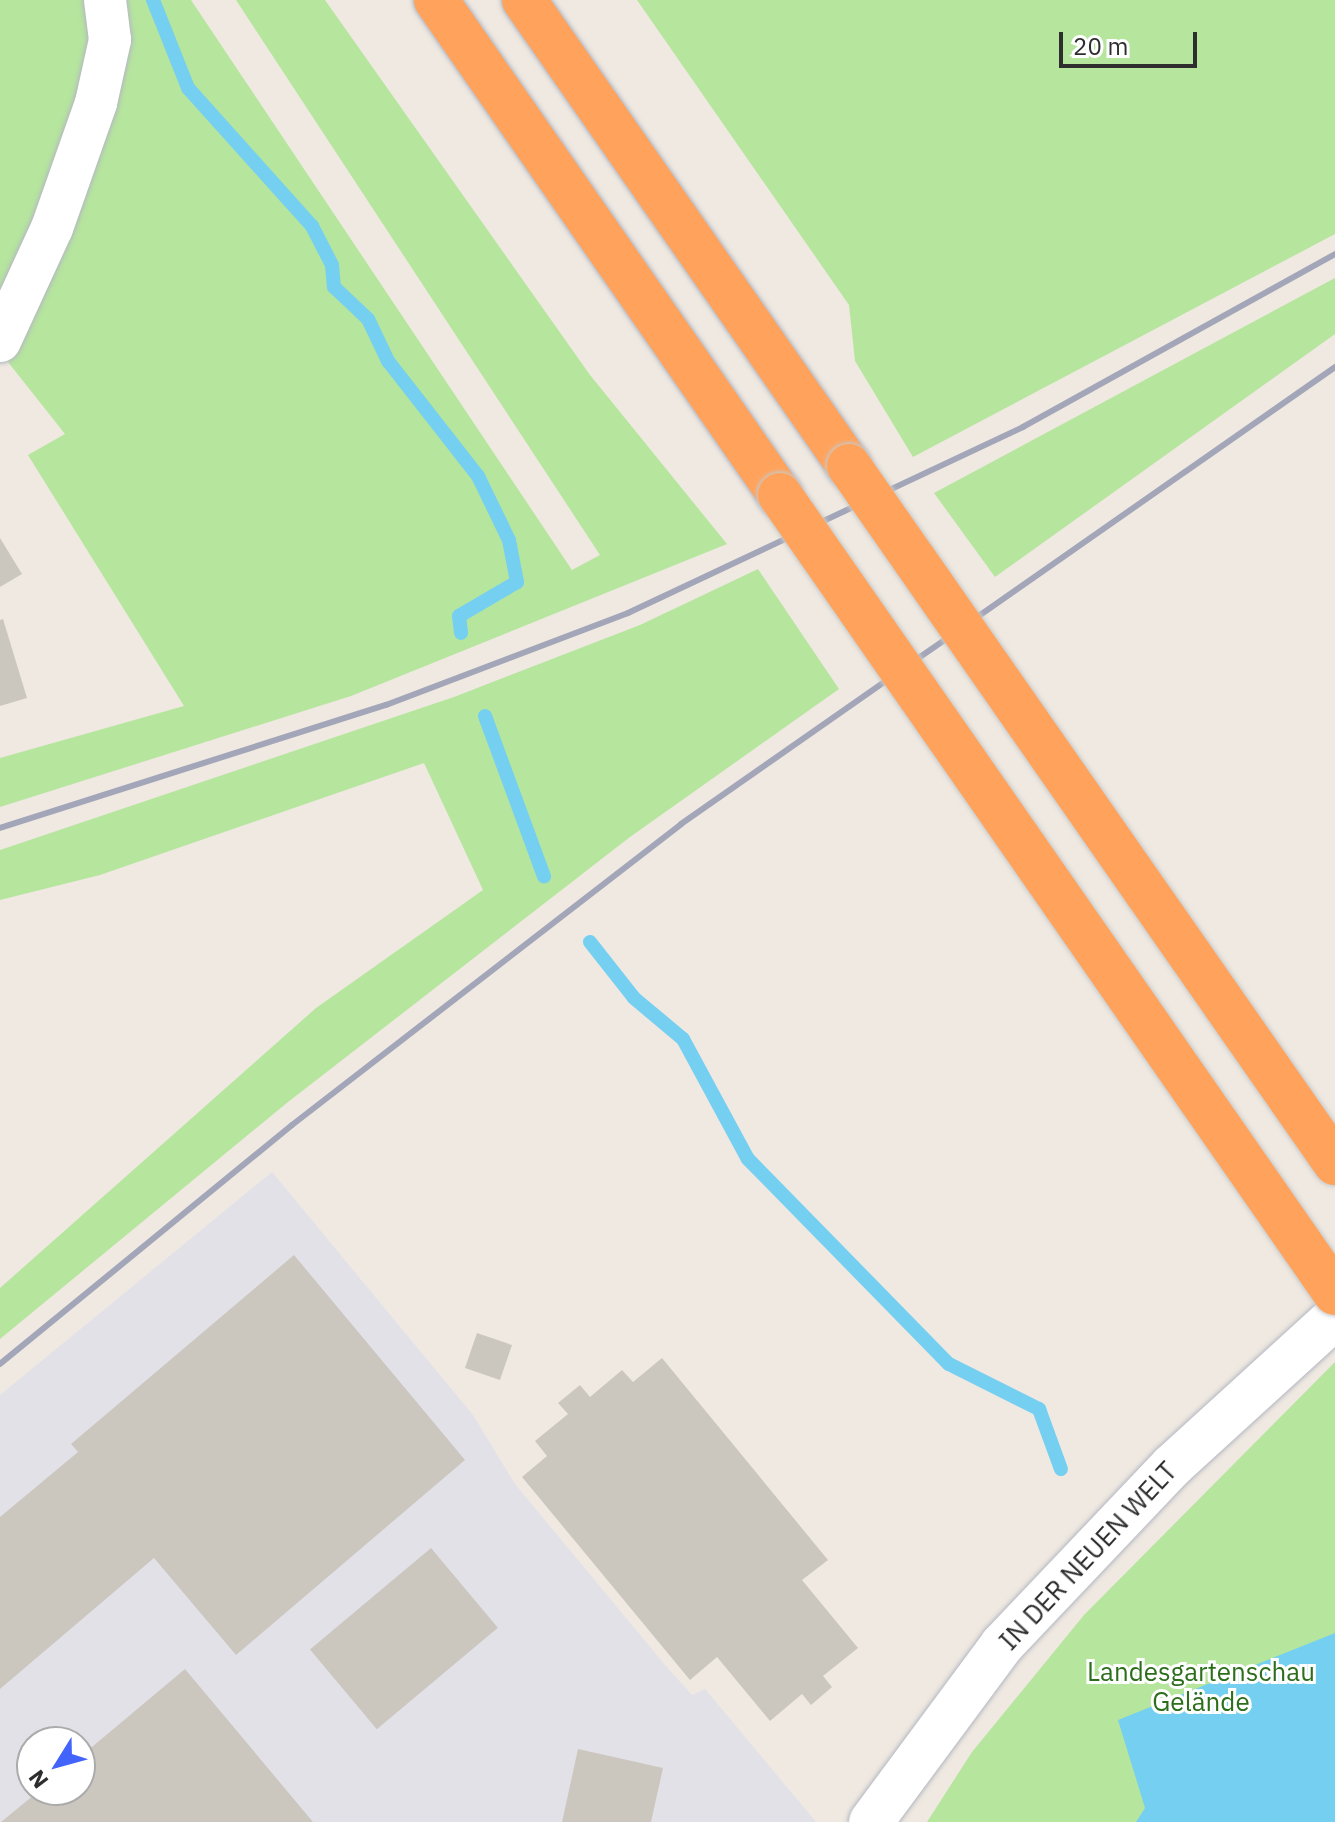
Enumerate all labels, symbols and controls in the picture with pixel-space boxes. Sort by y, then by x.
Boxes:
scale bar [1063,16,1201,66]
text: 20 m [1073,30,1128,62]
street label: IN DER NEUEN WELT [993,1456,1183,1656]
park label: Landesgartenschau Gelände [1087,1656,1315,1718]
north arrow [16,1726,96,1806]
text: N [22,1764,54,1795]

